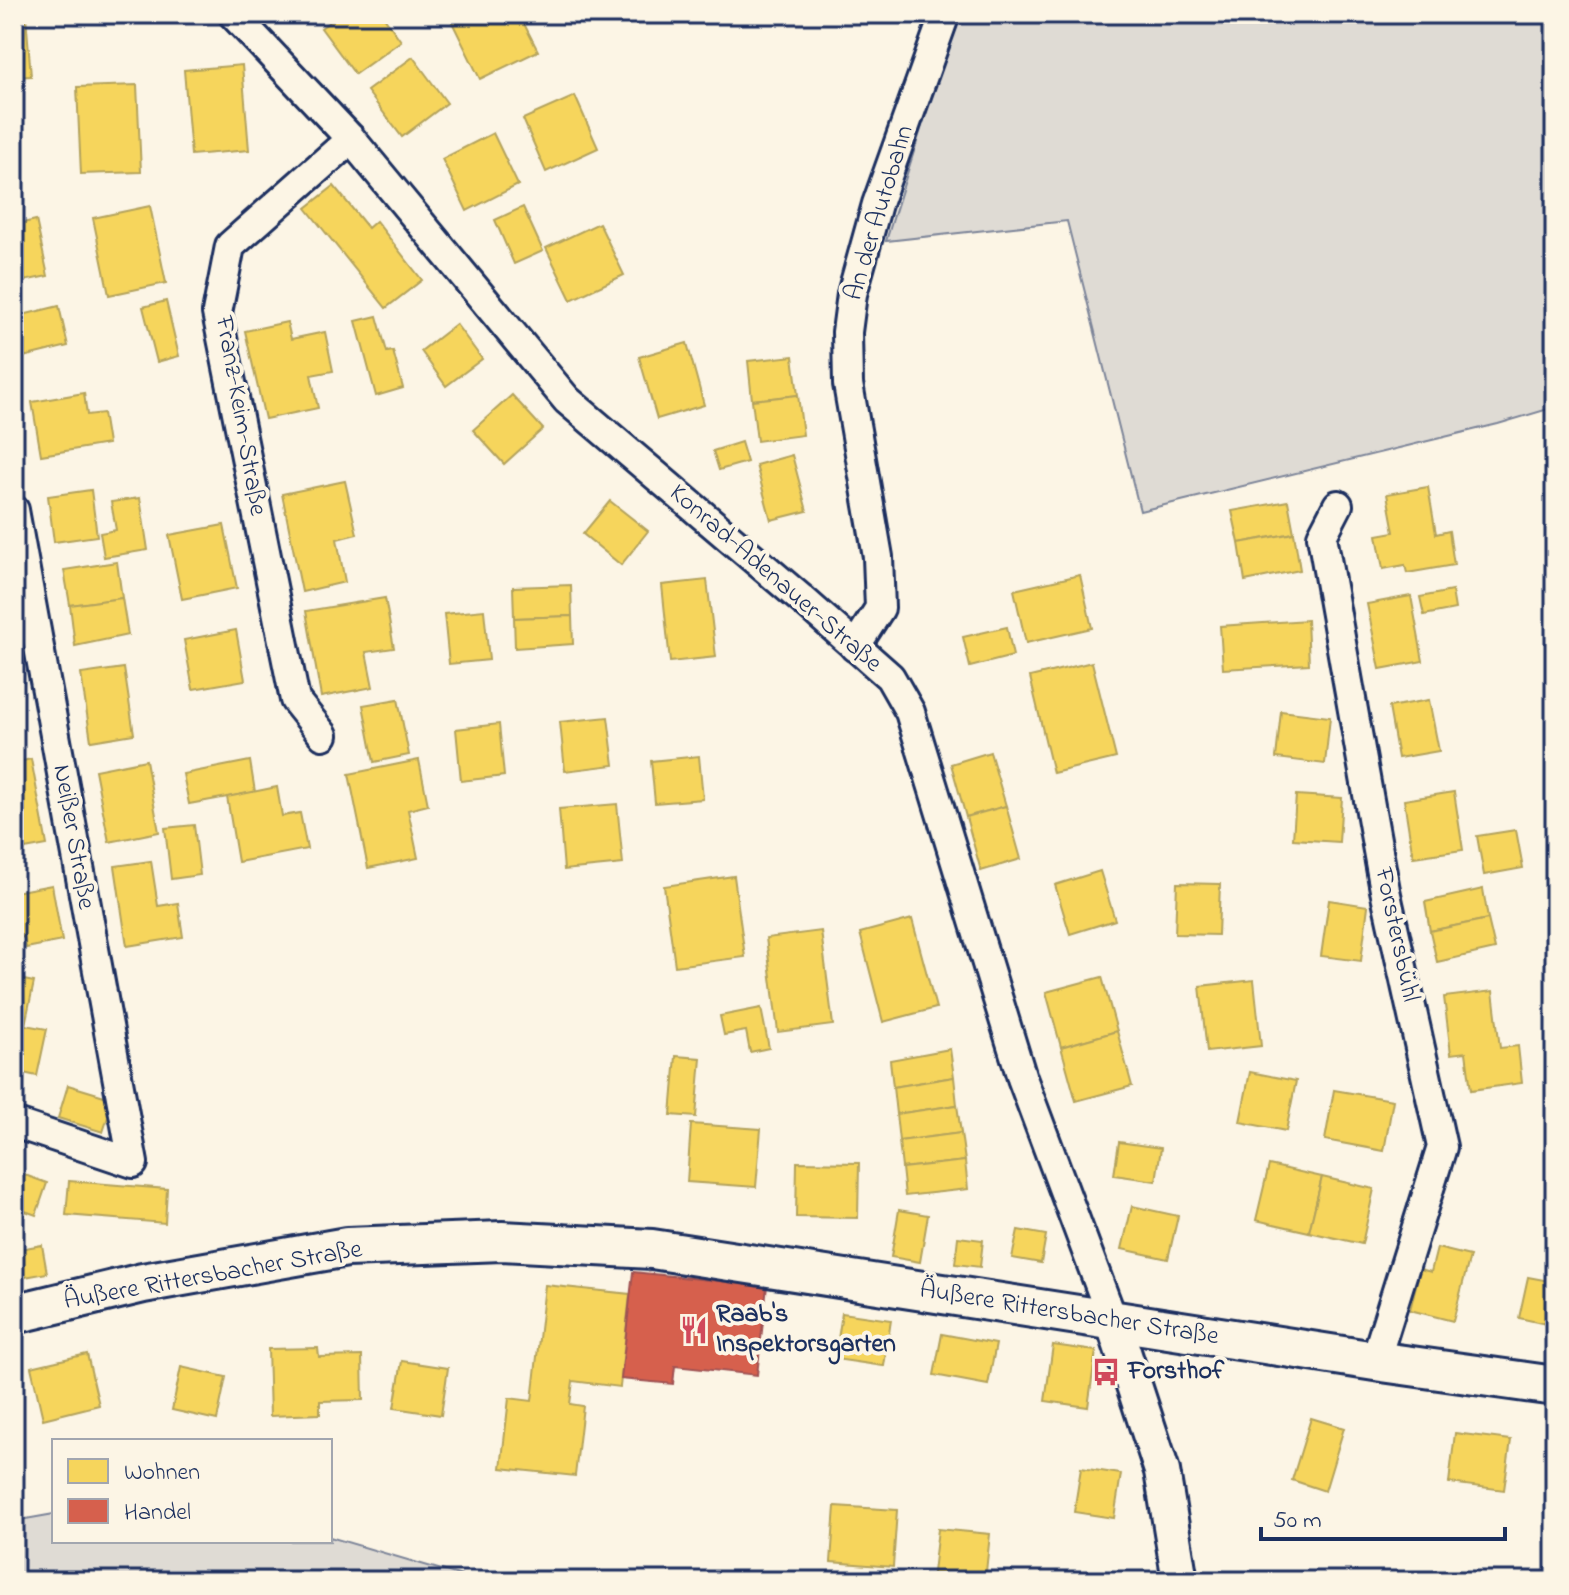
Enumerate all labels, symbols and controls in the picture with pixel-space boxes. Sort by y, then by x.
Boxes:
street label: An der Autobahn [835,121,925,305]
street label: Franz-Keim-Straße [204,312,276,519]
street label: Konrad-Adenauer-Straße [660,476,890,683]
street label: Neißer Straße [42,762,104,913]
street label: Forstersbühl [1363,863,1429,1006]
street label: Äußere Rittersbacher Straße [61,1231,366,1321]
street label: Äußere Rittersbacher Straße [917,1272,1222,1356]
place label: Raab's Inspektorsgarten [716,1296,896,1365]
restaurant icon: Raab's Inspektorsgarten [679,1315,709,1345]
place label: Forsthof [1126,1353,1225,1391]
bus stop icon: Forsthof [1091,1357,1121,1387]
legend [52,1439,332,1543]
text: Wohnen [124,1456,200,1491]
scale bar [1261,1491,1505,1541]
text: Handel [124,1496,191,1531]
text: 50 m [1273,1504,1322,1539]

